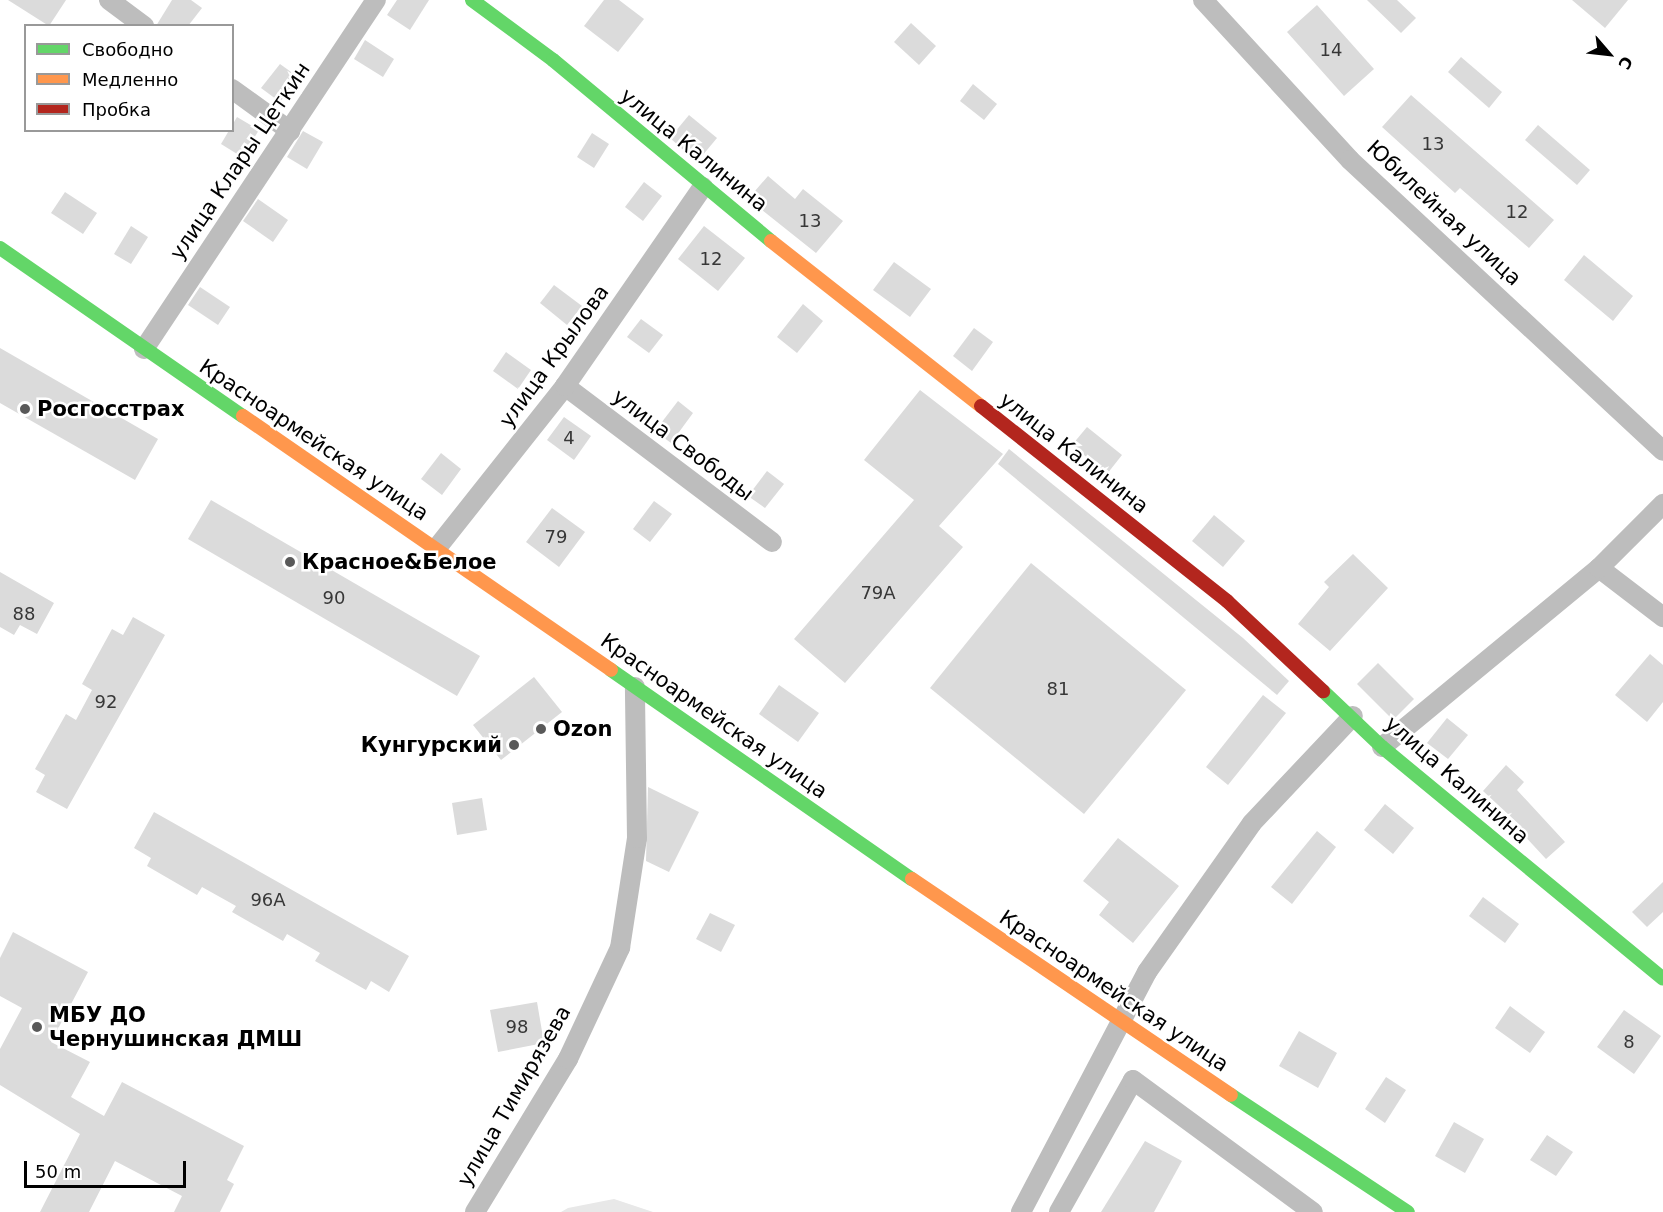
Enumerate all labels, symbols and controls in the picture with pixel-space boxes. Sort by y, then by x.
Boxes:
legend [24,24,234,132]
north arrow [1579,24,1639,84]
text: Свободно [82,39,174,60]
house number: 14 [1320,39,1342,61]
text: С [1614,53,1636,72]
street label: улица Клары Цеткин [165,58,315,264]
text: Медленно [82,69,178,90]
street label: улица Калинина [615,83,773,217]
text: Пробка [82,99,151,120]
house number: 13 [1422,133,1444,155]
street label: Юбилейная улица [1362,135,1526,291]
house number: 12 [1506,201,1528,223]
house number: 13 [799,210,821,232]
house number: 12 [700,248,722,270]
street label: улица Крылова [494,280,614,432]
street label: Красноармейская улица [195,354,433,526]
street label: улица Свободы [607,384,759,506]
street label: улица Калинина [994,387,1154,519]
place label: Росгосстрах [37,396,184,422]
marker: Росгосстрах [18,402,32,416]
house number: 4 [563,427,575,449]
house number: 79 [545,526,567,548]
place label: Красное&Белое [302,549,497,575]
marker: Красное&Белое [283,555,297,569]
house number: 79А [860,582,896,604]
house number: 90 [323,587,345,609]
house number: 88 [13,603,35,625]
street label: Красноармейская улица [596,628,832,804]
house number: 81 [1047,678,1069,700]
house number: 92 [95,691,117,713]
street label: улица Калинина [1380,711,1534,849]
place label: Ozon [553,716,612,742]
marker: Ozon [534,722,548,736]
place label: Кунгурский [361,732,502,758]
marker: Кунгурский [507,738,521,752]
house number: 96А [250,889,286,911]
street label: Красноармейская улица [995,905,1233,1077]
street label: улица Тимирязева [452,1001,576,1191]
place label: МБУ ДО Чернушинская ДМШ [49,1002,302,1052]
house number: 98 [506,1016,528,1038]
marker: МБУ ДО Чернушинская ДМШ [30,1020,44,1034]
house number: 8 [1623,1031,1635,1053]
scale bar [27,1149,189,1187]
text: 50 m [35,1161,81,1182]

